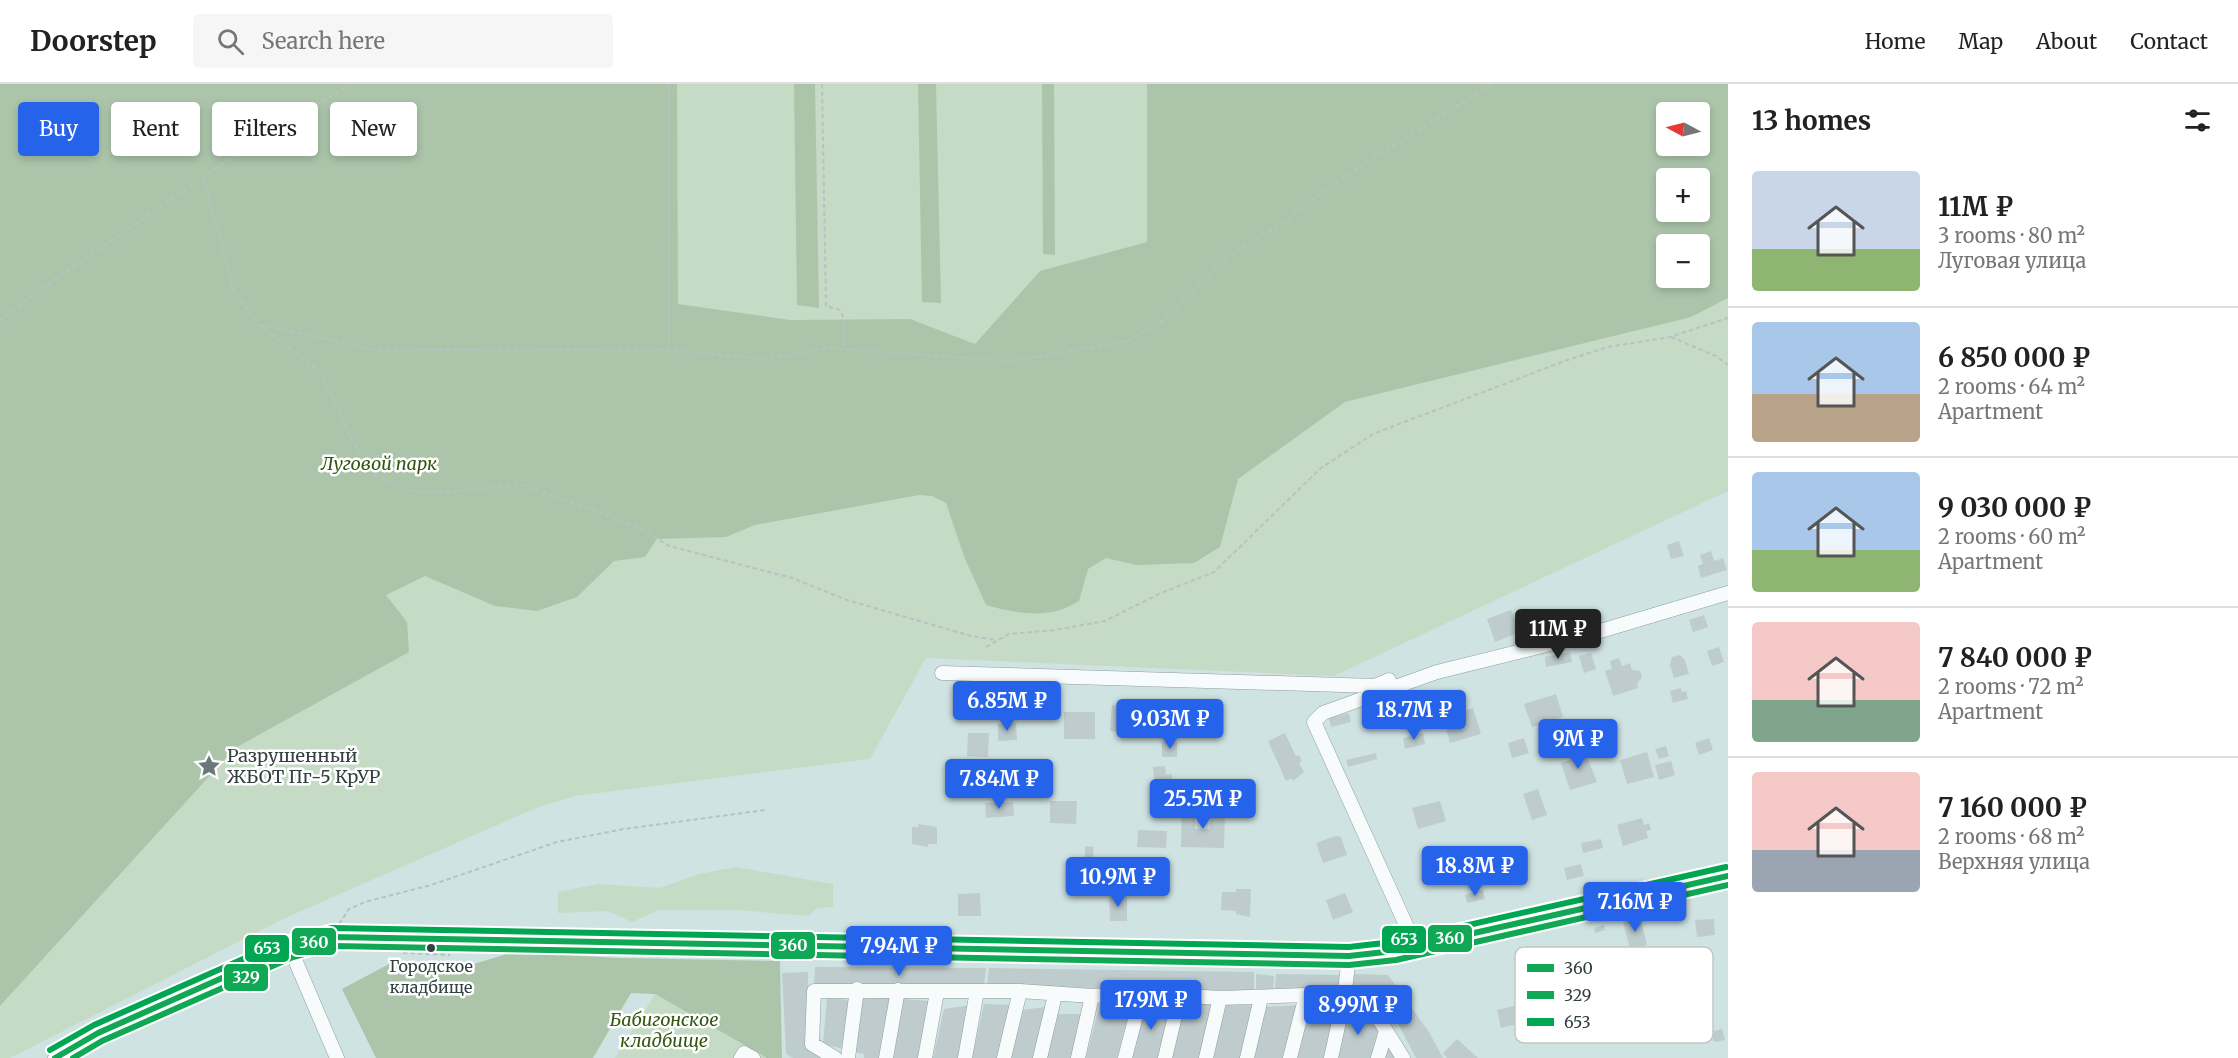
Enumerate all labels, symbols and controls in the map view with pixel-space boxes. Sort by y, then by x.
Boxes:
search box [193,14,613,68]
text: Doorstep [30,23,157,59]
icon: search [214,25,247,58]
text: Search here [262,27,385,55]
text: Home [1865,28,1925,55]
text: Map [1958,28,2003,55]
text: About [2036,28,2097,55]
text: Contact [2130,28,2208,55]
chip: Buy [18,102,99,156]
chip: Rent [111,102,200,156]
chip: Filters [212,102,318,156]
chip: New [330,102,417,156]
north arrow [1656,102,1710,156]
map controls [1656,102,1710,288]
text: 13 homes [1752,104,1871,137]
icon: filters [2181,104,2214,137]
button: + [1656,168,1710,222]
text: 11M ₽ [1938,190,2013,223]
icon: home [1800,195,1872,267]
text: 3 rooms · 80 m² [1938,223,2085,248]
button: − [1656,234,1710,288]
text: Луговая улица [1938,248,2086,273]
text: 6 850 000 ₽ [1938,341,2090,374]
icon: home [1800,346,1872,418]
text: 2 rooms · 64 m² [1938,374,2085,399]
text: Apartment [1938,399,2043,424]
park label: Луговой парк [320,452,437,475]
text: 9 030 000 ₽ [1938,491,2091,524]
icon: home [1800,496,1872,568]
text: 2 rooms · 60 m² [1938,524,2085,549]
text: Apartment [1938,549,2043,574]
pin: 11M ₽ [1516,609,1600,660]
text: 11M ₽ [1529,616,1587,641]
text: 7 840 000 ₽ [1938,641,2092,674]
icon: home [1800,646,1872,718]
text: 2 rooms · 72 m² [1938,674,2084,699]
pin: 6.85M ₽ [952,681,1062,732]
text: 6.85M ₽ [967,688,1047,713]
pin: 18.7M ₽ [1359,690,1469,741]
text: 18.7M ₽ [1376,697,1452,722]
pin: 9.03M ₽ [1115,699,1225,750]
text: Apartment [1938,699,2043,724]
text: 9.03M ₽ [1130,706,1210,731]
pin: 9M ₽ [1542,719,1614,770]
text: 9M ₽ [1552,726,1604,751]
place label: Разрушенный ЖБОТ Пг-5 КрУР [227,744,381,788]
place icon: Разрушенный ЖБОТ Пг-5 КрУР [196,753,222,779]
pin: 7.84M ₽ [944,759,1054,810]
text: 7.84M ₽ [959,766,1039,791]
pin: 25.5M ₽ [1148,779,1258,830]
text: 25.5M ₽ [1164,786,1242,811]
text: 7 160 000 ₽ [1938,791,2087,824]
icon: home [1800,796,1872,868]
text: 2 rooms · 68 m² [1938,824,2085,849]
pin: 18.8M ₽ [1420,846,1530,897]
text: Верхняя улица [1938,849,2090,874]
text: 18.8M ₽ [1436,853,1514,878]
pin: 10.9M ₽ [1063,857,1173,908]
text: 10.9M ₽ [1080,864,1156,889]
pin: 7.16M ₽ [1580,882,1690,933]
text: 7.16M ₽ [1597,889,1673,914]
line badge: 360 [1427,924,1473,953]
line badge: 653 [1381,925,1427,954]
pin: 7.94M ₽ [844,926,954,977]
line badge: 360 [291,927,337,956]
text: 360 [1435,928,1465,948]
text: 653 [1390,929,1418,949]
line badge: 360 [770,931,816,960]
text: 360 [299,932,329,952]
text: 7.94M ₽ [860,933,938,958]
line badge: 653 [244,934,290,963]
text: 360 [778,935,808,955]
text: 653 [253,938,281,958]
marker: Городское кладбище [425,942,437,954]
legend [1515,947,1713,1043]
place label: Городское кладбище [389,956,473,997]
text: 360 [1564,958,1593,978]
line badge: 329 [223,963,269,992]
text: 329 [232,967,260,987]
pin: 17.9M ₽ [1096,980,1206,1031]
pin: 8.99M ₽ [1303,985,1413,1036]
text: 329 [1564,985,1591,1005]
text: 17.9M ₽ [1114,987,1188,1012]
text: 8.99M ₽ [1318,992,1398,1017]
park label: Бабигонское кладбище [610,1008,718,1052]
text: 653 [1564,1012,1591,1032]

